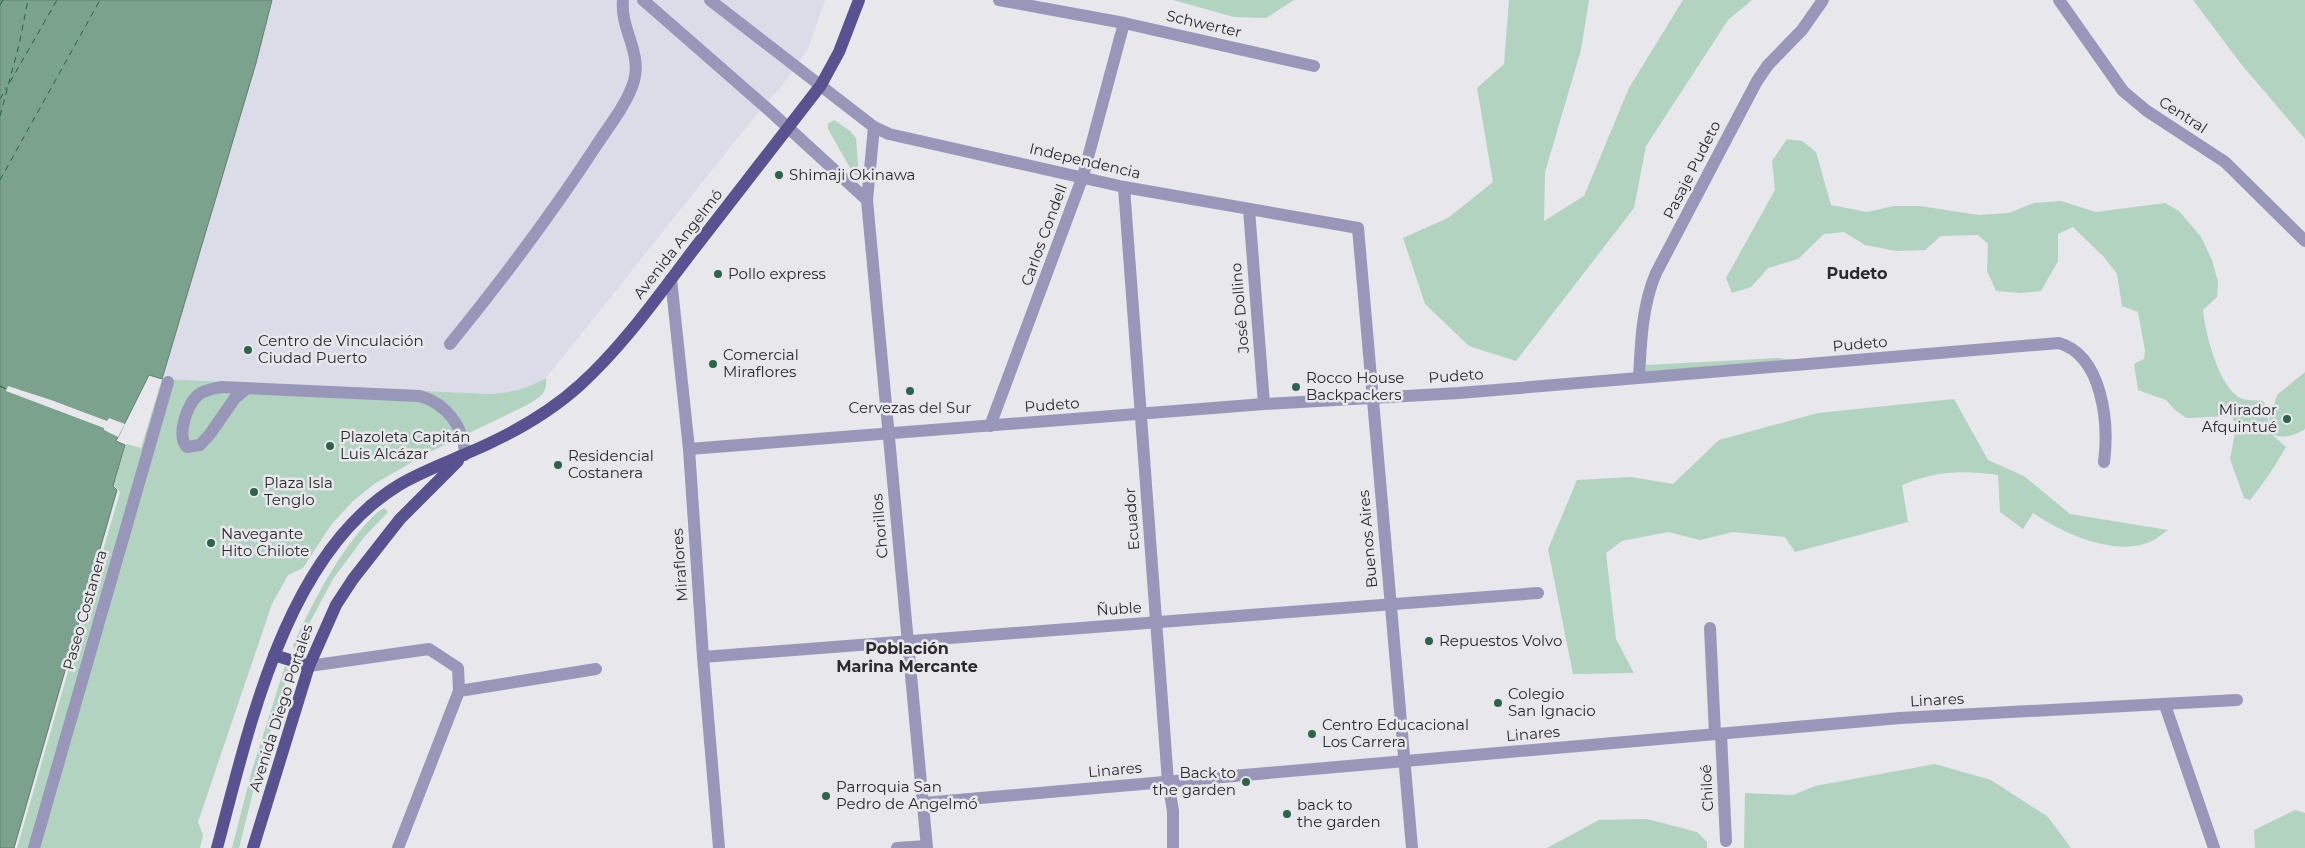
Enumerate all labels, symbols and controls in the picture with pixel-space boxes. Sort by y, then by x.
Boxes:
street label: Schwerter [1165,6,1244,41]
street label: Central [2156,92,2211,137]
street label: Pasaje Pudeto [1659,117,1725,222]
street label: Independencia [1028,138,1143,183]
place label: Shimaji Okinawa [789,165,915,184]
marker: Shimaji Okinawa [773,169,785,181]
street label: Carlos Condell [1016,181,1071,288]
street label: Avenida Angelmó [629,185,726,302]
street label: José Dollino [1226,262,1253,355]
place label: Pollo express [728,264,826,283]
district label: Pudeto [1826,264,1888,283]
marker: Pollo express [712,268,724,280]
place label: Centro de Vinculación Ciudad Puerto [258,331,424,367]
street label: Pudeto [1832,332,1888,355]
marker: Centro de Vinculación Ciudad Puerto [242,344,254,356]
place label: Comercial Miraflores [723,345,799,381]
marker: Comercial Miraflores [707,358,719,370]
street label: Pudeto [1428,364,1484,387]
place label: Rocco House Backpackers [1306,368,1404,404]
marker: Rocco House Backpackers [1290,381,1302,393]
marker: Cervezas del Sur [904,385,916,397]
street label: Pudeto [1024,393,1080,416]
place label: Cervezas del Sur [849,398,971,417]
place label: Mirador Afquintué [2202,400,2277,436]
marker: Mirador Afquintué [2281,413,2293,425]
place label: Plazoleta Capitán Luis Alcázar [340,427,470,463]
marker: Plazoleta Capitán Luis Alcázar [324,440,336,452]
place label: Residencial Costanera [568,446,654,482]
marker: Residencial Costanera [552,459,564,471]
place label: Plaza Isla Tenglo [264,473,333,509]
marker: Plaza Isla Tenglo [248,486,260,498]
street label: Ecuador [1120,487,1143,551]
street label: Buenos Aires [1354,489,1381,589]
street label: Chorillos [867,493,892,559]
place label: Navegante Hito Chilote [221,524,309,560]
street label: Miraflores [667,528,692,602]
marker: Navegante Hito Chilote [205,537,217,549]
street label: Paseo Costanera [58,548,111,672]
street label: Ñuble [1096,597,1142,620]
street label: Avenida Diego Portales [244,622,317,794]
place label: Repuestos Volvo [1439,631,1562,650]
marker: Repuestos Volvo [1423,635,1435,647]
district label: Población Marina Mercante [836,639,978,676]
place label: Colegio San Ignacio [1508,684,1596,720]
street label: Linares [1909,689,1964,710]
marker: Colegio San Ignacio [1492,697,1504,709]
place label: Centro Educacional Los Carrera [1322,715,1469,751]
street label: Linares [1505,722,1561,745]
marker: Centro Educacional Los Carrera [1306,728,1318,740]
street label: Linares [1087,758,1143,781]
place label: Back to the garden [1152,763,1236,799]
street label: Chiloé [1696,764,1717,812]
marker: Back to the garden [1240,776,1252,788]
place label: Parroquia San Pedro de Angelmó [836,777,978,813]
marker: Parroquia San Pedro de Angelmó [820,790,832,802]
place label: back to the garden [1297,795,1381,831]
marker: back to the garden [1281,808,1293,820]

